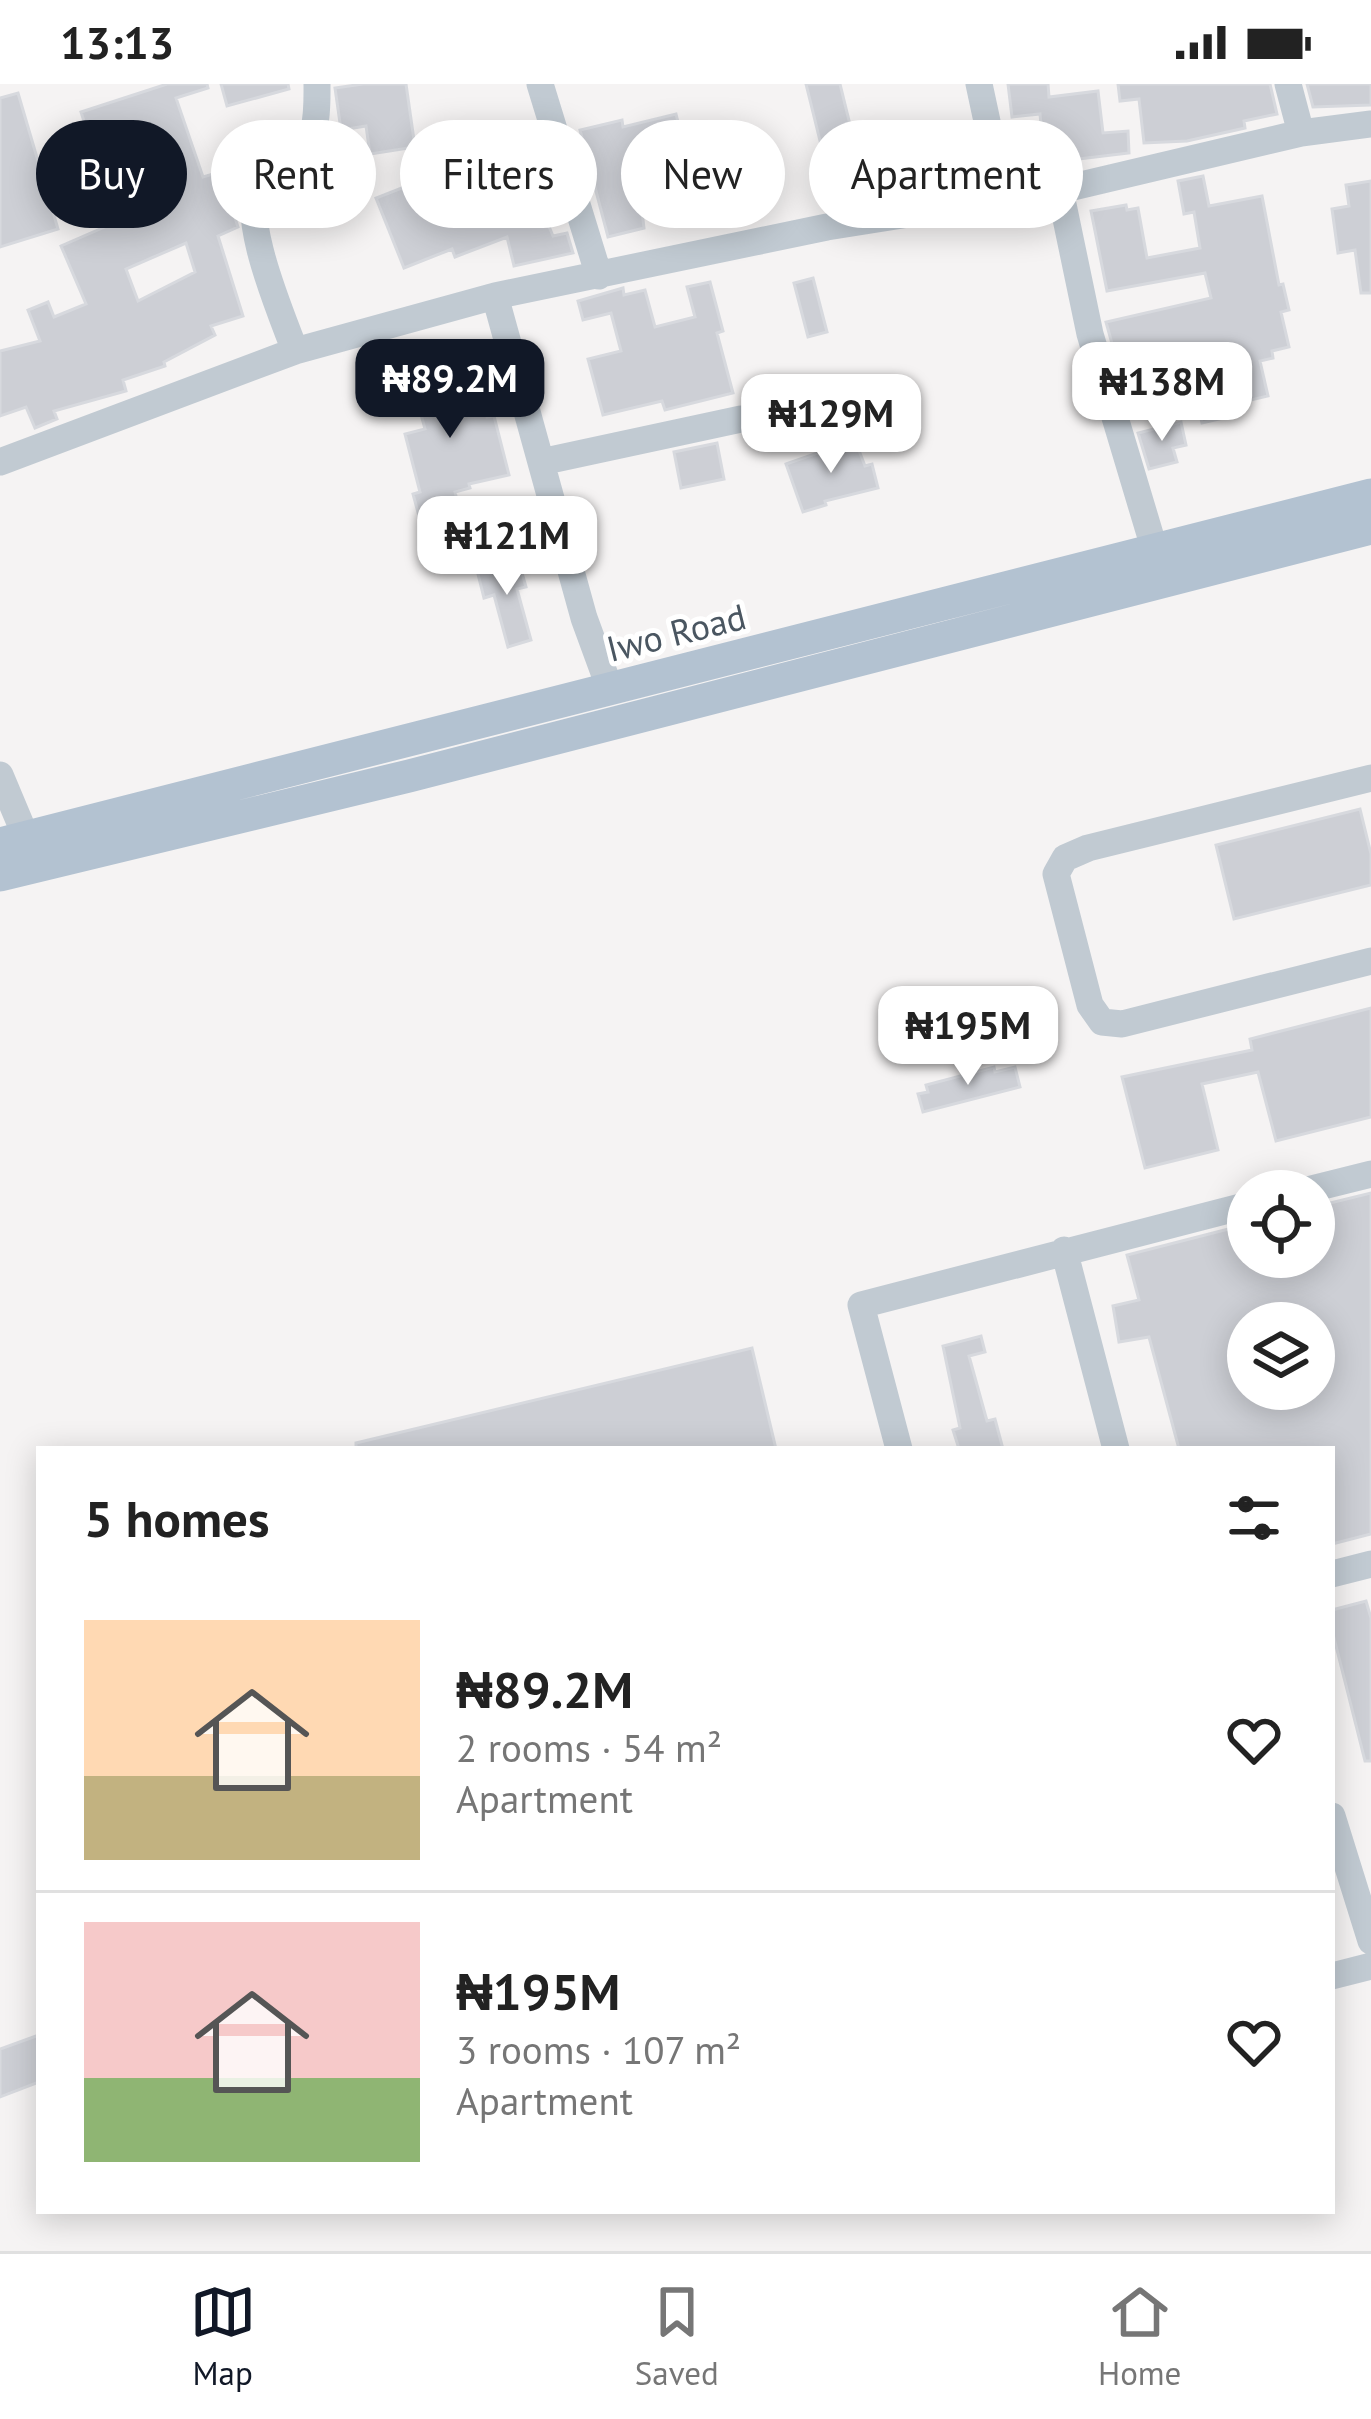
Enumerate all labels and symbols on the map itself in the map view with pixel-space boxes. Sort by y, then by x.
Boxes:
pin: ₦89.2M [352,339,548,441]
pin: ₦138M [1078,342,1246,444]
pin: ₦129M [747,374,915,476]
pin: ₦121M [423,496,591,598]
street label: Iwo Road [602,592,750,672]
pin: ₦195M [884,986,1052,1088]

